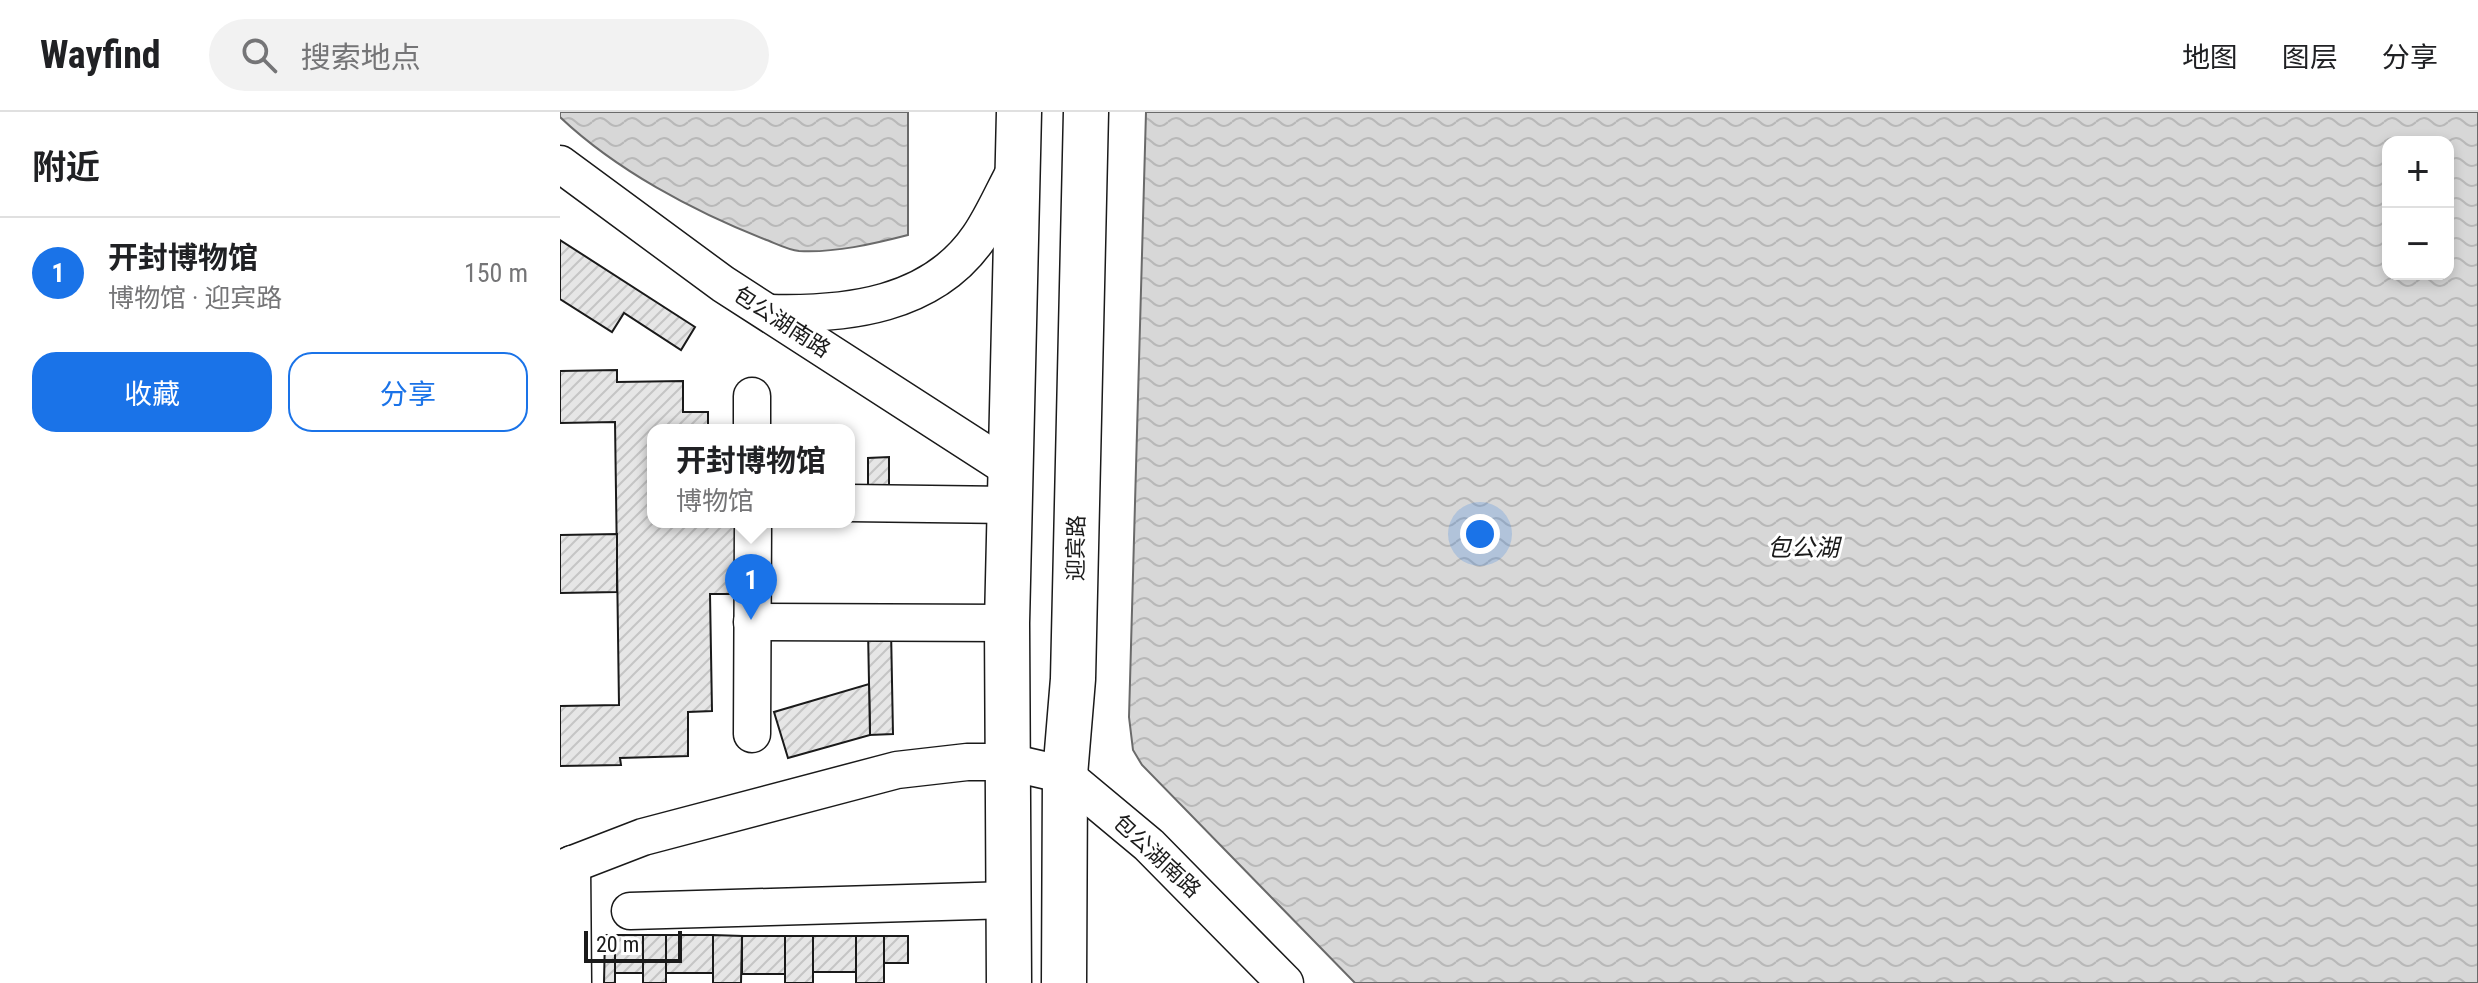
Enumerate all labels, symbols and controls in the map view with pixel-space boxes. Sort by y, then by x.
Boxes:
search box [209,19,769,91]
text: Wayfind [40,33,161,77]
icon: search [237,33,281,77]
text: 搜索地点 [301,40,421,75]
text: 地图 [2182,41,2238,74]
text: 图层 [2282,41,2338,74]
text: 分享 [2382,41,2438,74]
map controls [2382,136,2454,280]
button: + [2382,136,2454,208]
text: 附近 [32,147,100,187]
button: − [2382,208,2454,280]
text: 开封博物馆 [108,240,258,275]
text: 1 [51,258,65,288]
text: 150 m [464,258,528,288]
street label: 包公湖南路 [729,282,835,362]
text: 博物馆 · 迎宾路 [108,283,282,313]
button: 收藏 [32,352,272,432]
button: 分享 [288,352,528,432]
popup [647,424,855,528]
text: 开封博物馆 [676,443,826,478]
text: 博物馆 [676,486,754,516]
your location [1460,514,1500,554]
street label: 迎宾路 [1063,515,1089,581]
water label: 包公湖 [1767,534,1843,562]
pin: 1 [725,554,777,620]
street label: 包公湖南路 [1108,809,1206,903]
scale bar [584,927,682,963]
text: 20 m [596,932,639,957]

